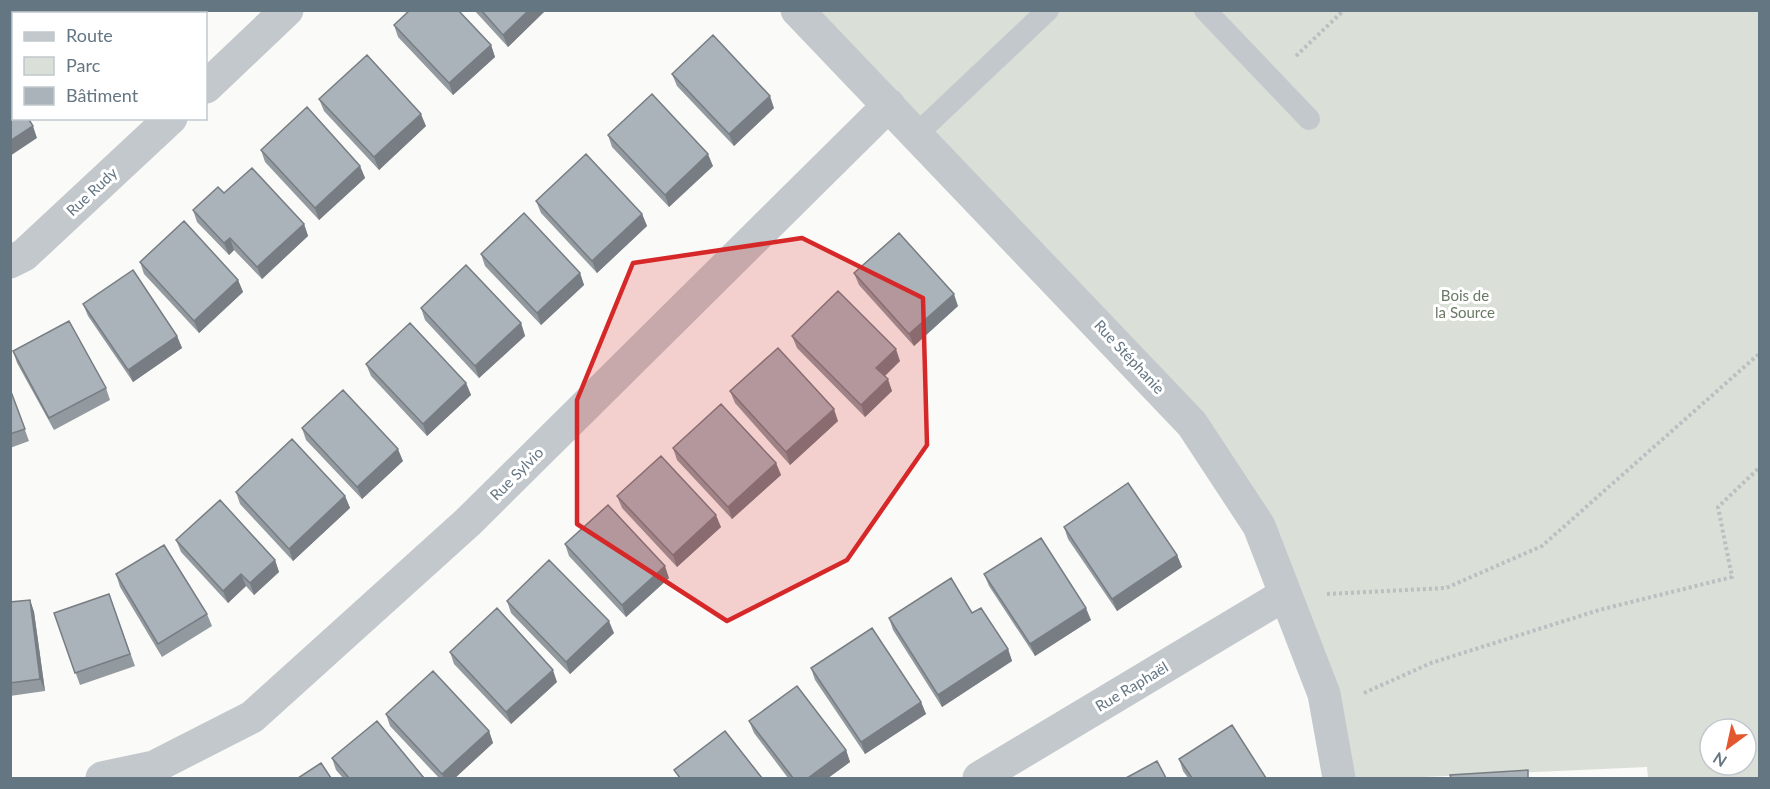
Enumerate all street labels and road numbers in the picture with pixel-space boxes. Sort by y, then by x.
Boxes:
street label: Rue Rudy [62,163,121,219]
street label: Rue Stéphanie [1091,316,1169,397]
street label: Rue Sylvio [486,443,547,504]
street label: Rue Raphaël [1092,657,1171,715]

